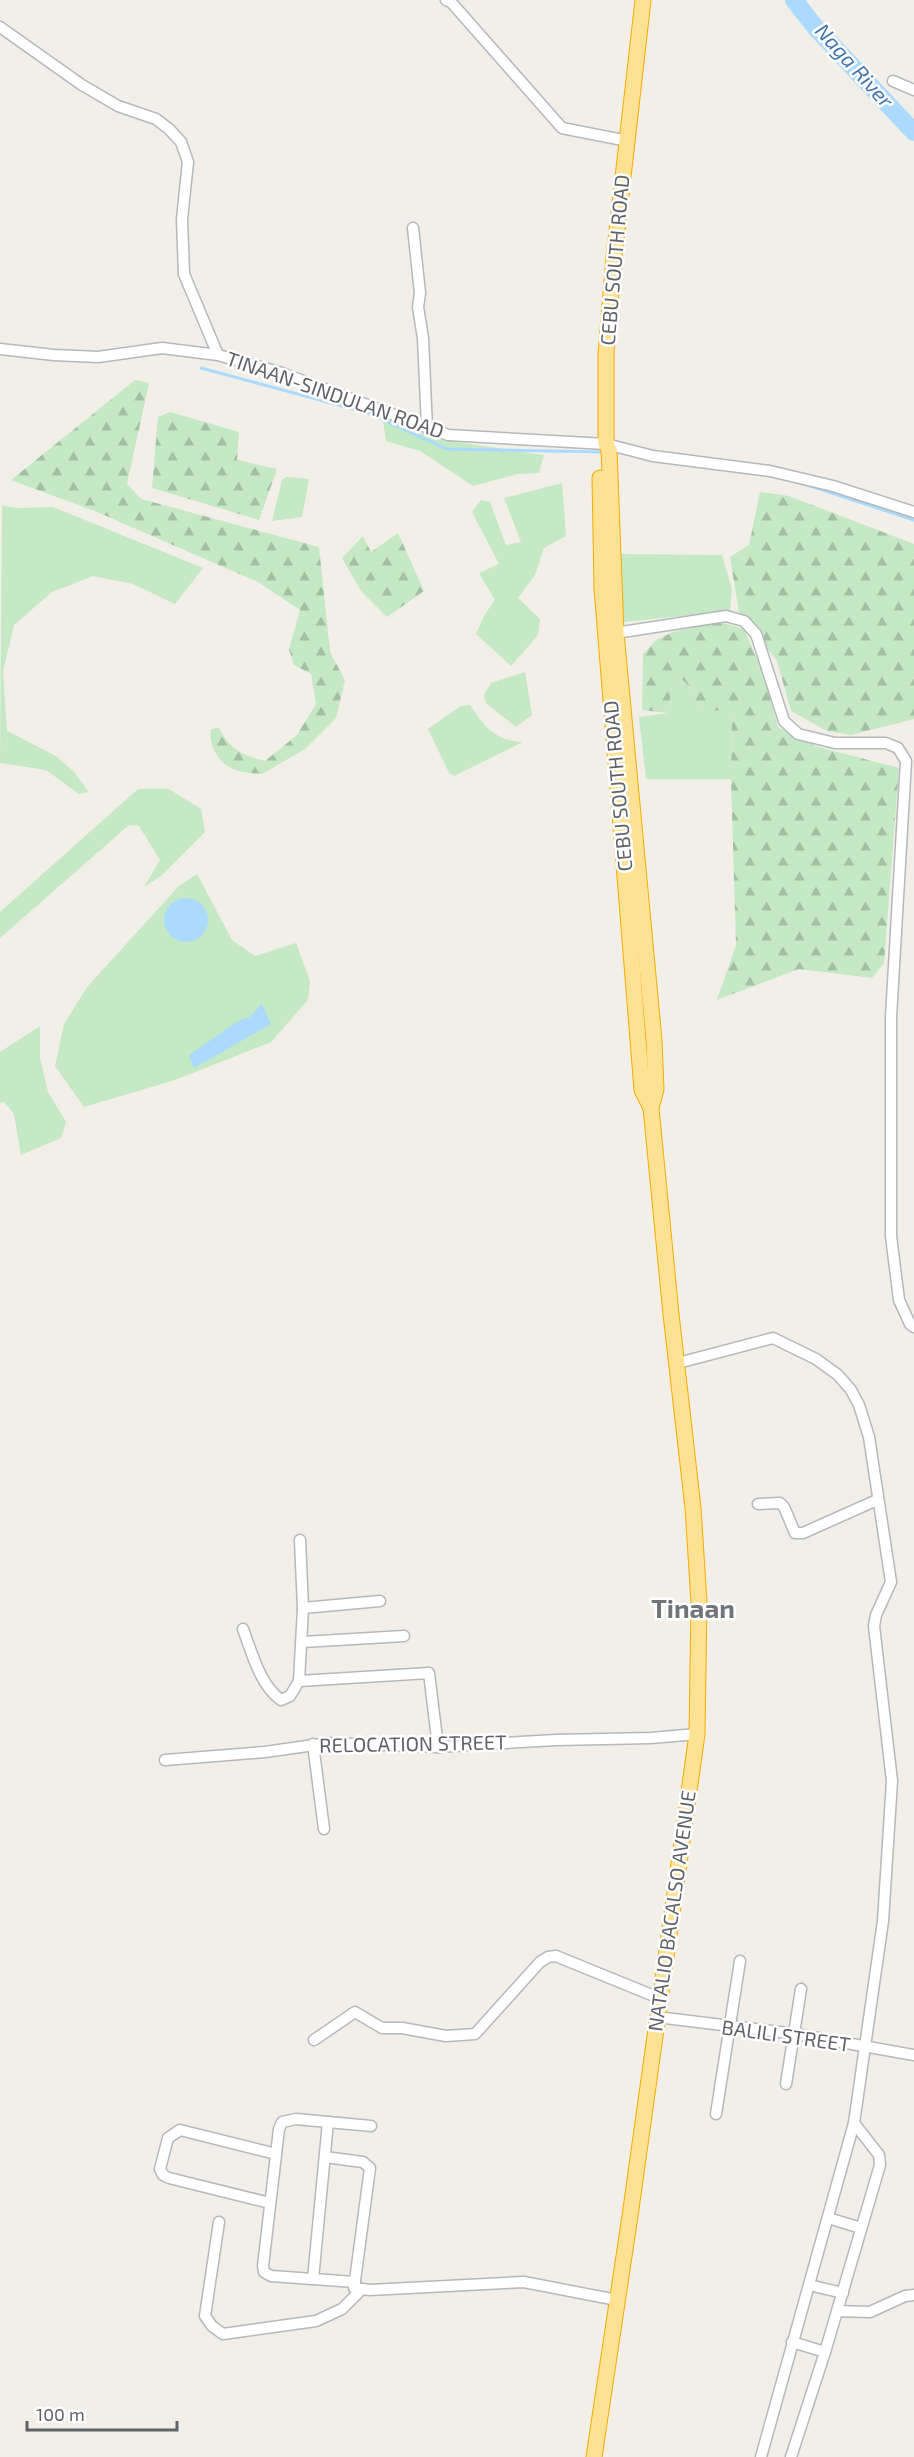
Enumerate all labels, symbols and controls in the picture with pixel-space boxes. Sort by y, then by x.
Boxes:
water label: Naga River [811,18,900,113]
street label: CEBU SOUTH ROAD [595,173,633,346]
street label: TINAAN-SINDULAN ROAD [223,346,447,443]
street label: CEBU SOUTH ROAD [598,700,636,873]
district label: Tinaan [651,1592,735,1623]
street label: RELOCATION STREET [319,1729,507,1757]
street label: NATALIO BACALSO AVENUE [642,1789,700,2033]
street label: BALILI STREET [720,2014,852,2056]
scale bar [27,2394,177,2432]
text: 100 m [36,2403,85,2425]

